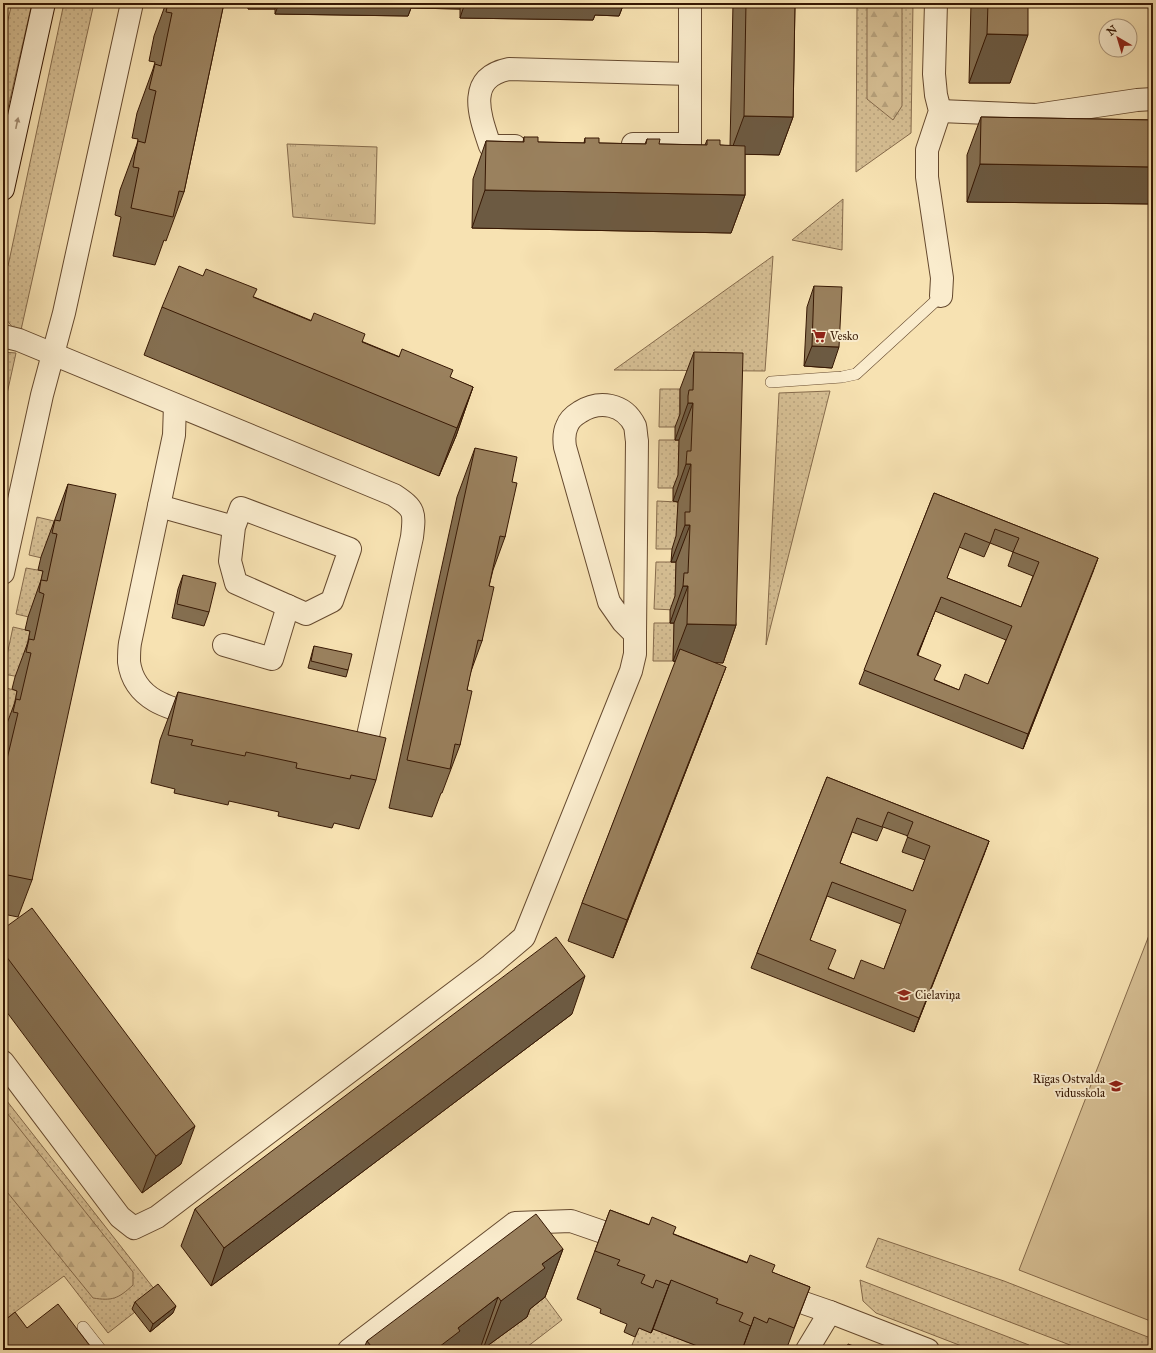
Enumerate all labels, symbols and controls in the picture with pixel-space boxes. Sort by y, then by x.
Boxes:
north arrow [1098,18,1138,58]
text: N [1104,22,1120,39]
one-way arrow [15,117,21,130]
supermarket icon: Vesko [811,328,827,344]
place label: Vesko [829,329,858,343]
school or university icon: Cielaviņa [896,987,912,1003]
place label: Cielaviņa [915,988,961,1002]
place label: Rīgas Ostvalda vidusskola [1033,1072,1106,1100]
school or university icon: Rīgas Ostvalda vidusskola [1108,1078,1124,1094]

